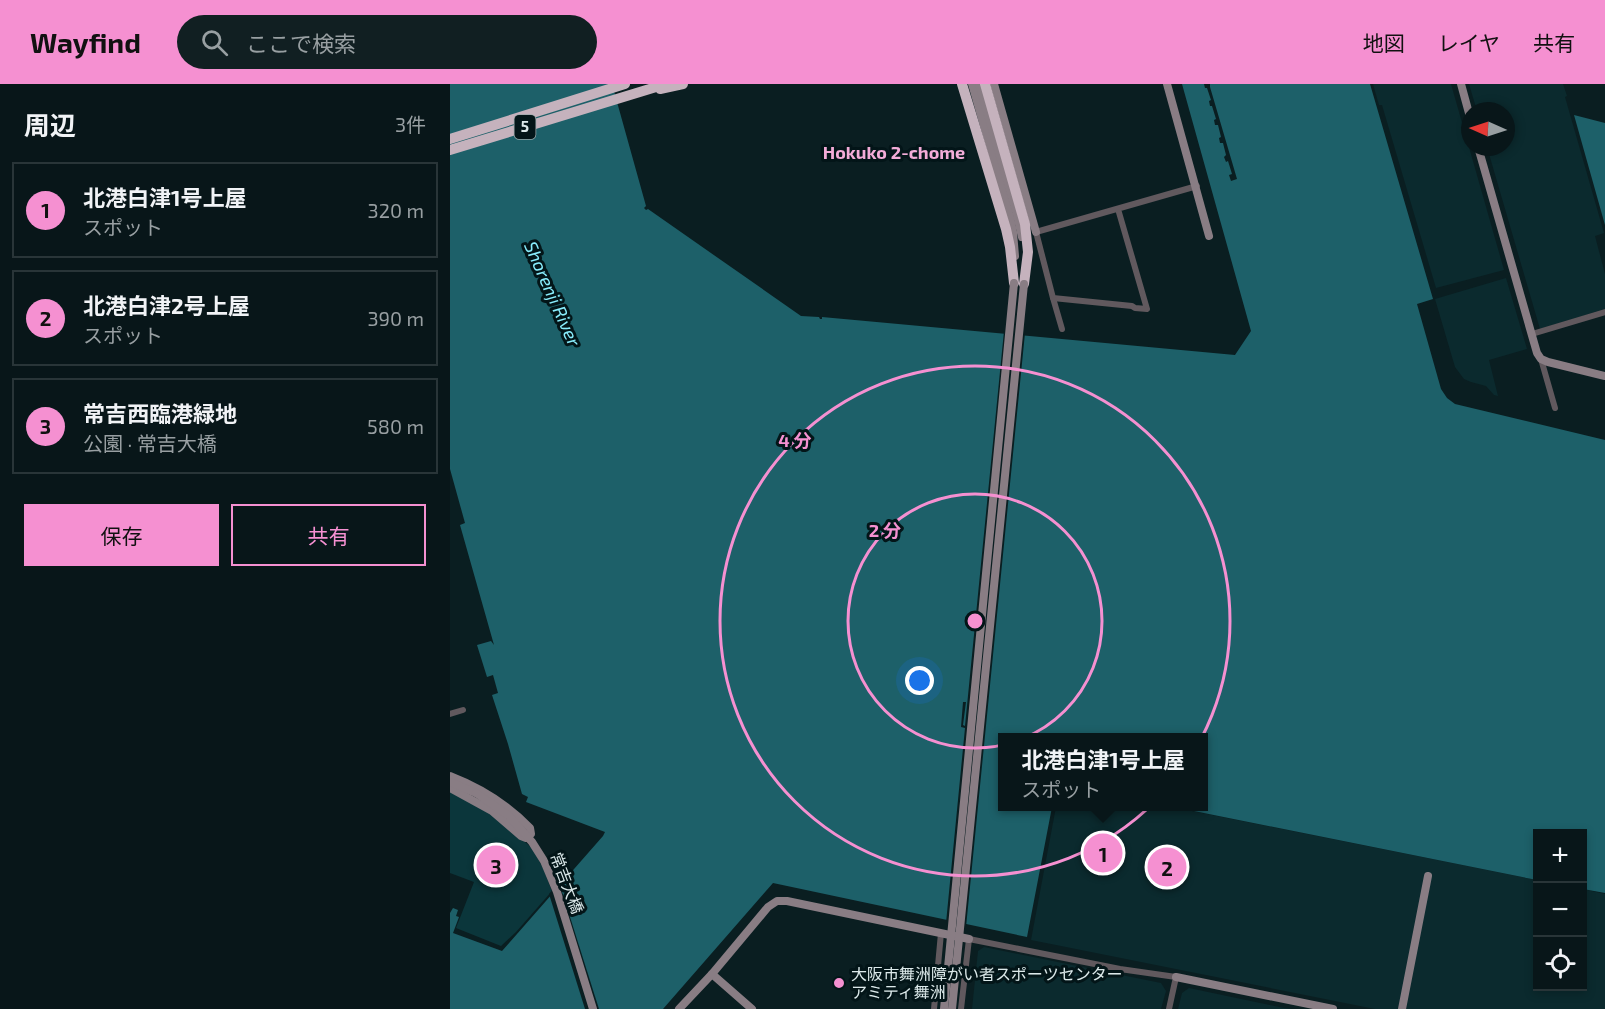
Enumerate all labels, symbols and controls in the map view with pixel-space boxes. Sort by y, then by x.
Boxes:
search box [177,15,597,69]
text: Wayfind [30,25,141,59]
icon: search [198,26,231,59]
text: ここで検索 [246,30,356,56]
text: 地図 [1363,30,1405,55]
text: レイヤ [1438,30,1500,55]
text: 共有 [1533,30,1575,55]
north arrow [1461,102,1515,156]
text: 周辺 [24,109,76,140]
text: 3件 [395,112,426,136]
road number: 5 [514,115,536,139]
district label: Hokuko 2-chome [823,141,965,163]
text: 北港白津1号上屋 [83,184,247,210]
text: 1 [41,198,50,222]
text: 320 m [368,198,424,222]
text: スポット [83,215,163,239]
water label: Shorenji River [520,238,586,350]
text: 北港白津2号上屋 [83,292,250,318]
text: 2 [40,306,51,330]
text: 390 m [367,306,424,330]
text: スポット [83,323,163,347]
text: 常吉西臨港緑地 [83,400,237,426]
text: 3 [40,414,51,438]
text: 580 m [367,414,424,438]
text: 4 分 [778,429,812,451]
text: 公園 · 常吉大橋 [83,431,217,455]
button: 保存 [24,504,219,566]
button: 共有 [231,504,426,566]
text: 2 分 [869,519,901,541]
centre of rings [965,611,985,631]
your location [905,666,934,695]
popup [998,733,1208,811]
text: 北港白津1号上屋 [1021,746,1185,772]
text: スポット [1021,777,1101,801]
map controls [1533,829,1587,991]
button: + [1533,829,1587,883]
pin: 1 [1084,830,1122,876]
pin: 3 [476,842,516,888]
pin: 2 [1148,844,1186,890]
street label: 常吉大橋 [547,850,588,916]
button: − [1533,883,1587,937]
button: locate [1533,937,1587,991]
place label: 大阪市舞洲障がい者スポーツセンター アミティ舞洲 [851,964,1123,1001]
marker: 大阪市舞洲障がい者スポーツセンター アミティ舞洲 [832,976,846,990]

